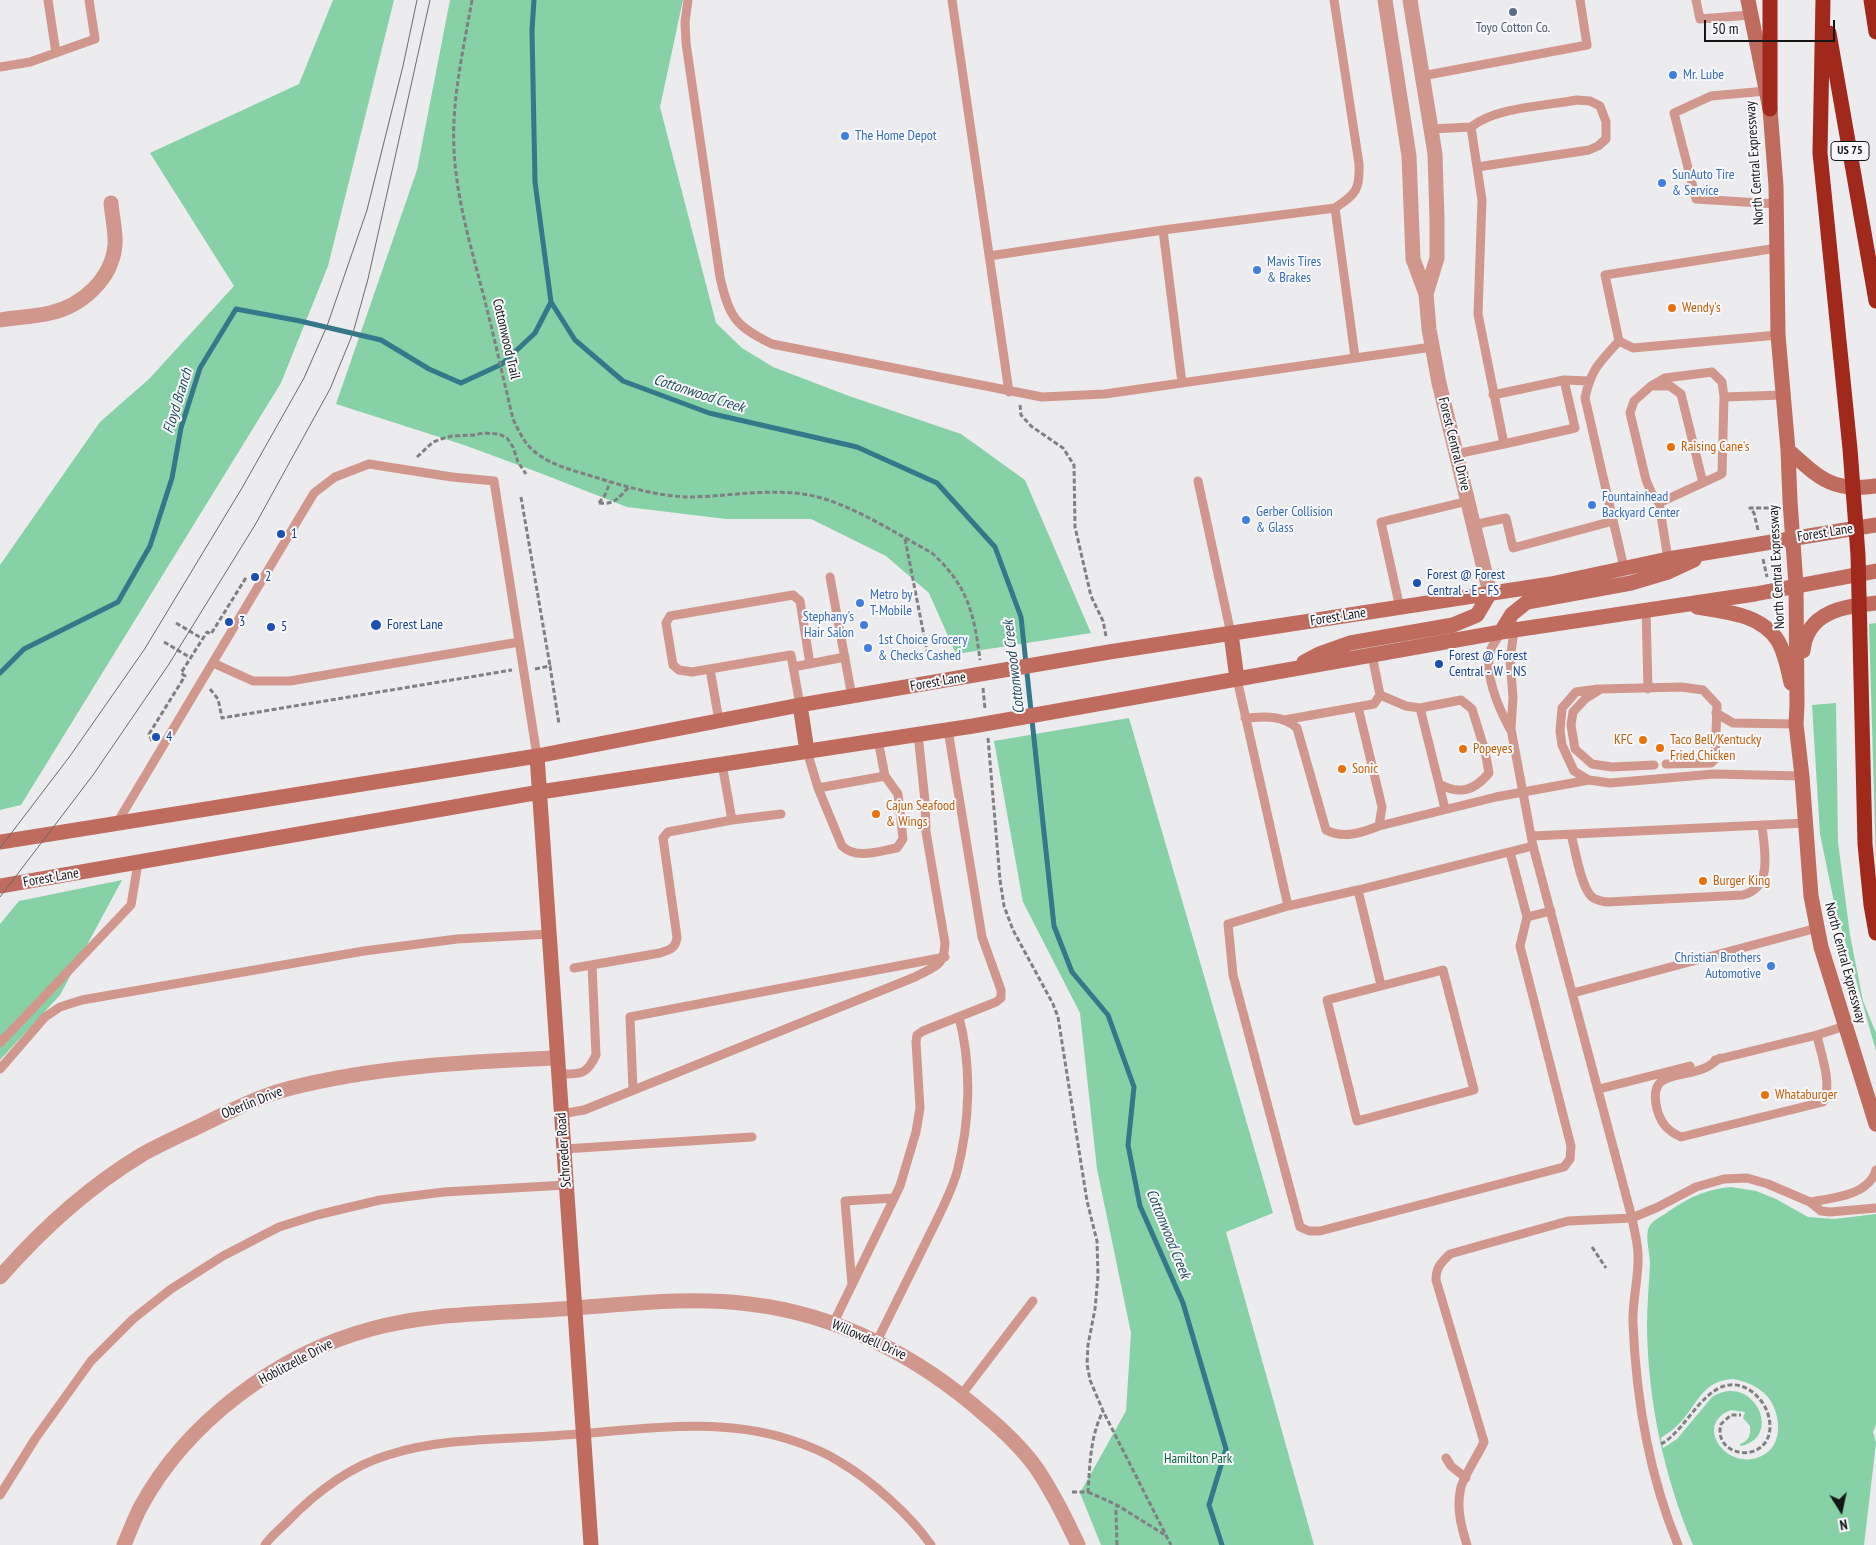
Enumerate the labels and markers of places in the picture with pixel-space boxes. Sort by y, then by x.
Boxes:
marker: Toyo Cotton Co. [1507,6,1519,18]
place label: Toyo Cotton Co. [1476,20,1550,36]
place label: Mr. Lube [1683,67,1724,83]
marker: Mr. Lube [1667,69,1679,81]
place label: The Home Depot [855,128,937,144]
marker: The Home Depot [839,130,851,142]
place label: SunAuto Tire & Service [1672,167,1735,200]
marker: SunAuto Tire & Service [1656,177,1668,189]
place label: Mavis Tires & Brakes [1267,254,1321,286]
marker: Mavis Tires & Brakes [1251,264,1263,276]
place label: Wendy's [1682,300,1721,316]
marker: Wendy's [1666,302,1678,314]
place label: Raising Cane's [1681,439,1749,455]
marker: Raising Cane's [1665,441,1677,453]
place label: Fountainhead Backyard Center [1602,489,1680,522]
marker: Fountainhead Backyard Center [1586,499,1598,511]
place label: Gerber Collision & Glass [1256,504,1333,536]
marker: Gerber Collision & Glass [1240,514,1252,526]
place label: 1 [291,526,297,542]
marker: 1 [275,528,287,540]
place label: Forest @ Forest Central - E - FS [1427,567,1505,600]
place label: 2 [265,569,271,585]
marker: 2 [249,571,261,583]
marker: Forest @ Forest Central - E - FS [1411,577,1423,589]
place label: Metro by T-Mobile [870,587,913,620]
marker: Metro by T-Mobile [854,597,866,609]
place label: Stephany's Hair Salon [803,609,854,642]
place label: 3 [239,614,245,630]
marker: 3 [223,616,235,628]
place label: Forest Lane [387,617,443,633]
marker: Forest Lane [369,618,383,632]
place label: 5 [281,619,287,635]
marker: Stephany's Hair Salon [858,619,870,631]
marker: 5 [265,621,277,633]
place label: 1st Choice Grocery & Checks Cashed [878,632,967,664]
marker: 1st Choice Grocery & Checks Cashed [862,642,874,654]
place label: Forest @ Forest Central - W - NS [1449,648,1527,680]
marker: Forest @ Forest Central - W - NS [1433,658,1445,670]
place label: 4 [166,729,172,745]
marker: 4 [150,731,162,743]
place label: KFC [1614,732,1633,748]
place label: Taco Bell/Kentucky Fried Chicken [1670,732,1761,764]
marker: KFC [1637,734,1649,746]
place label: Popeyes [1473,741,1512,757]
marker: Taco Bell/Kentucky Fried Chicken [1654,742,1666,754]
marker: Popeyes [1457,743,1469,755]
place label: Sonic [1352,761,1378,777]
marker: Sonic [1336,763,1348,775]
place label: Cajun Seafood & Wings [886,798,955,830]
marker: Cajun Seafood & Wings [870,808,882,820]
place label: Burger King [1713,873,1770,889]
marker: Burger King [1697,875,1709,887]
place label: Christian Brothers Automotive [1674,950,1761,982]
marker: Christian Brothers Automotive [1765,960,1777,972]
place label: Whataburger [1775,1087,1837,1103]
marker: Whataburger [1759,1089,1771,1101]

